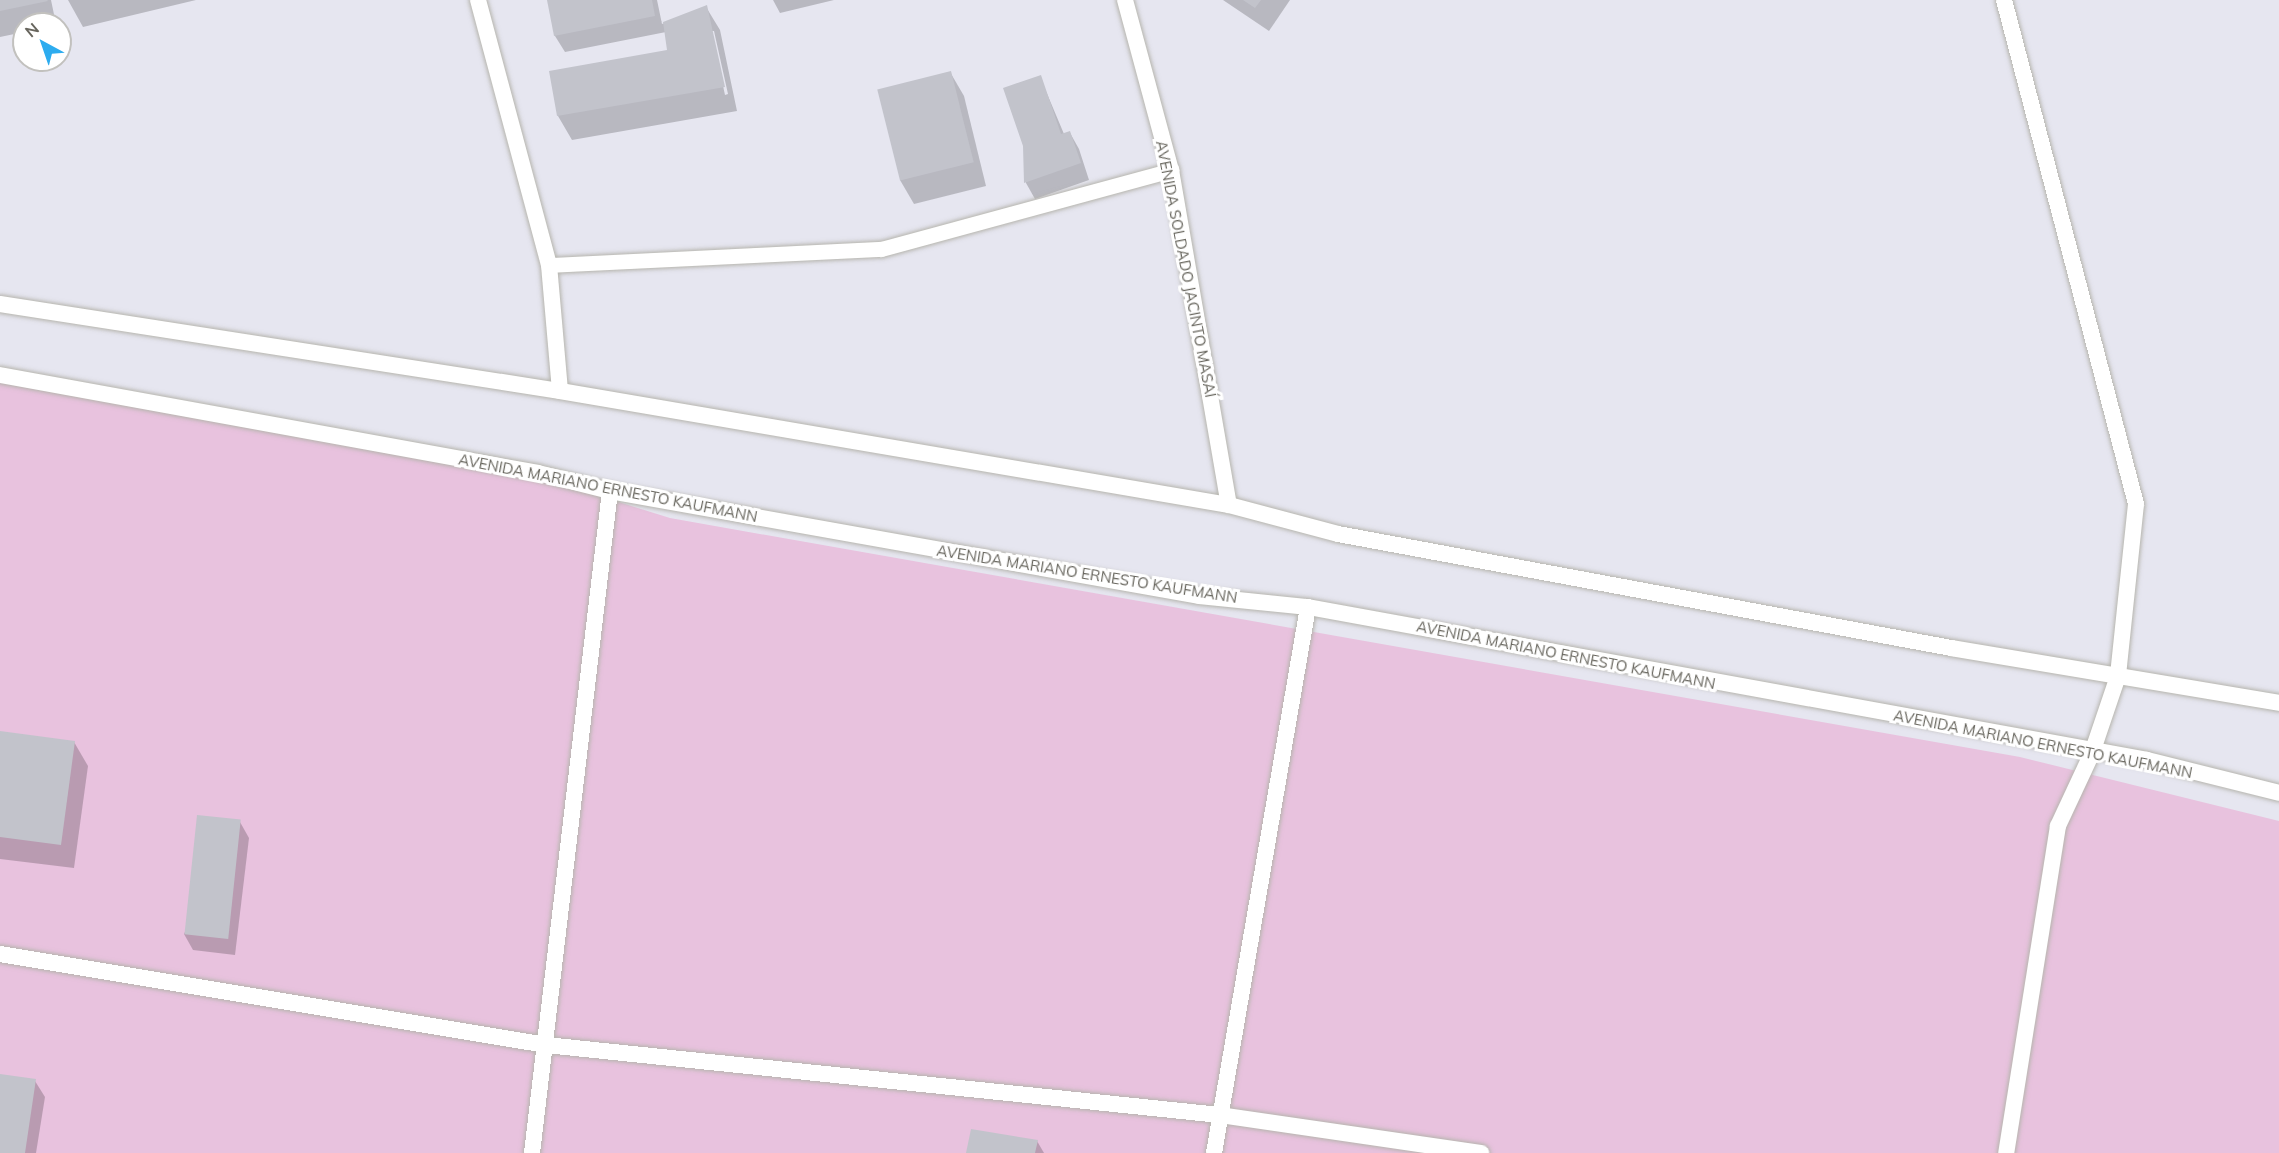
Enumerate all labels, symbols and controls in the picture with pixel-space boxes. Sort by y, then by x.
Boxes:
north arrow [12,12,72,72]
text: N [21,18,43,41]
street label: AVENIDA SOLDADO JACINTO MASAÍ [1152,139,1220,399]
street label: AVENIDA MARIANO ERNESTO KAUFMANN [457,450,759,526]
street label: AVENIDA MARIANO ERNESTO KAUFMANN [935,541,1239,607]
street label: AVENIDA MARIANO ERNESTO KAUFMANN [1415,617,1717,693]
street label: AVENIDA MARIANO ERNESTO KAUFMANN [1892,706,2194,782]

